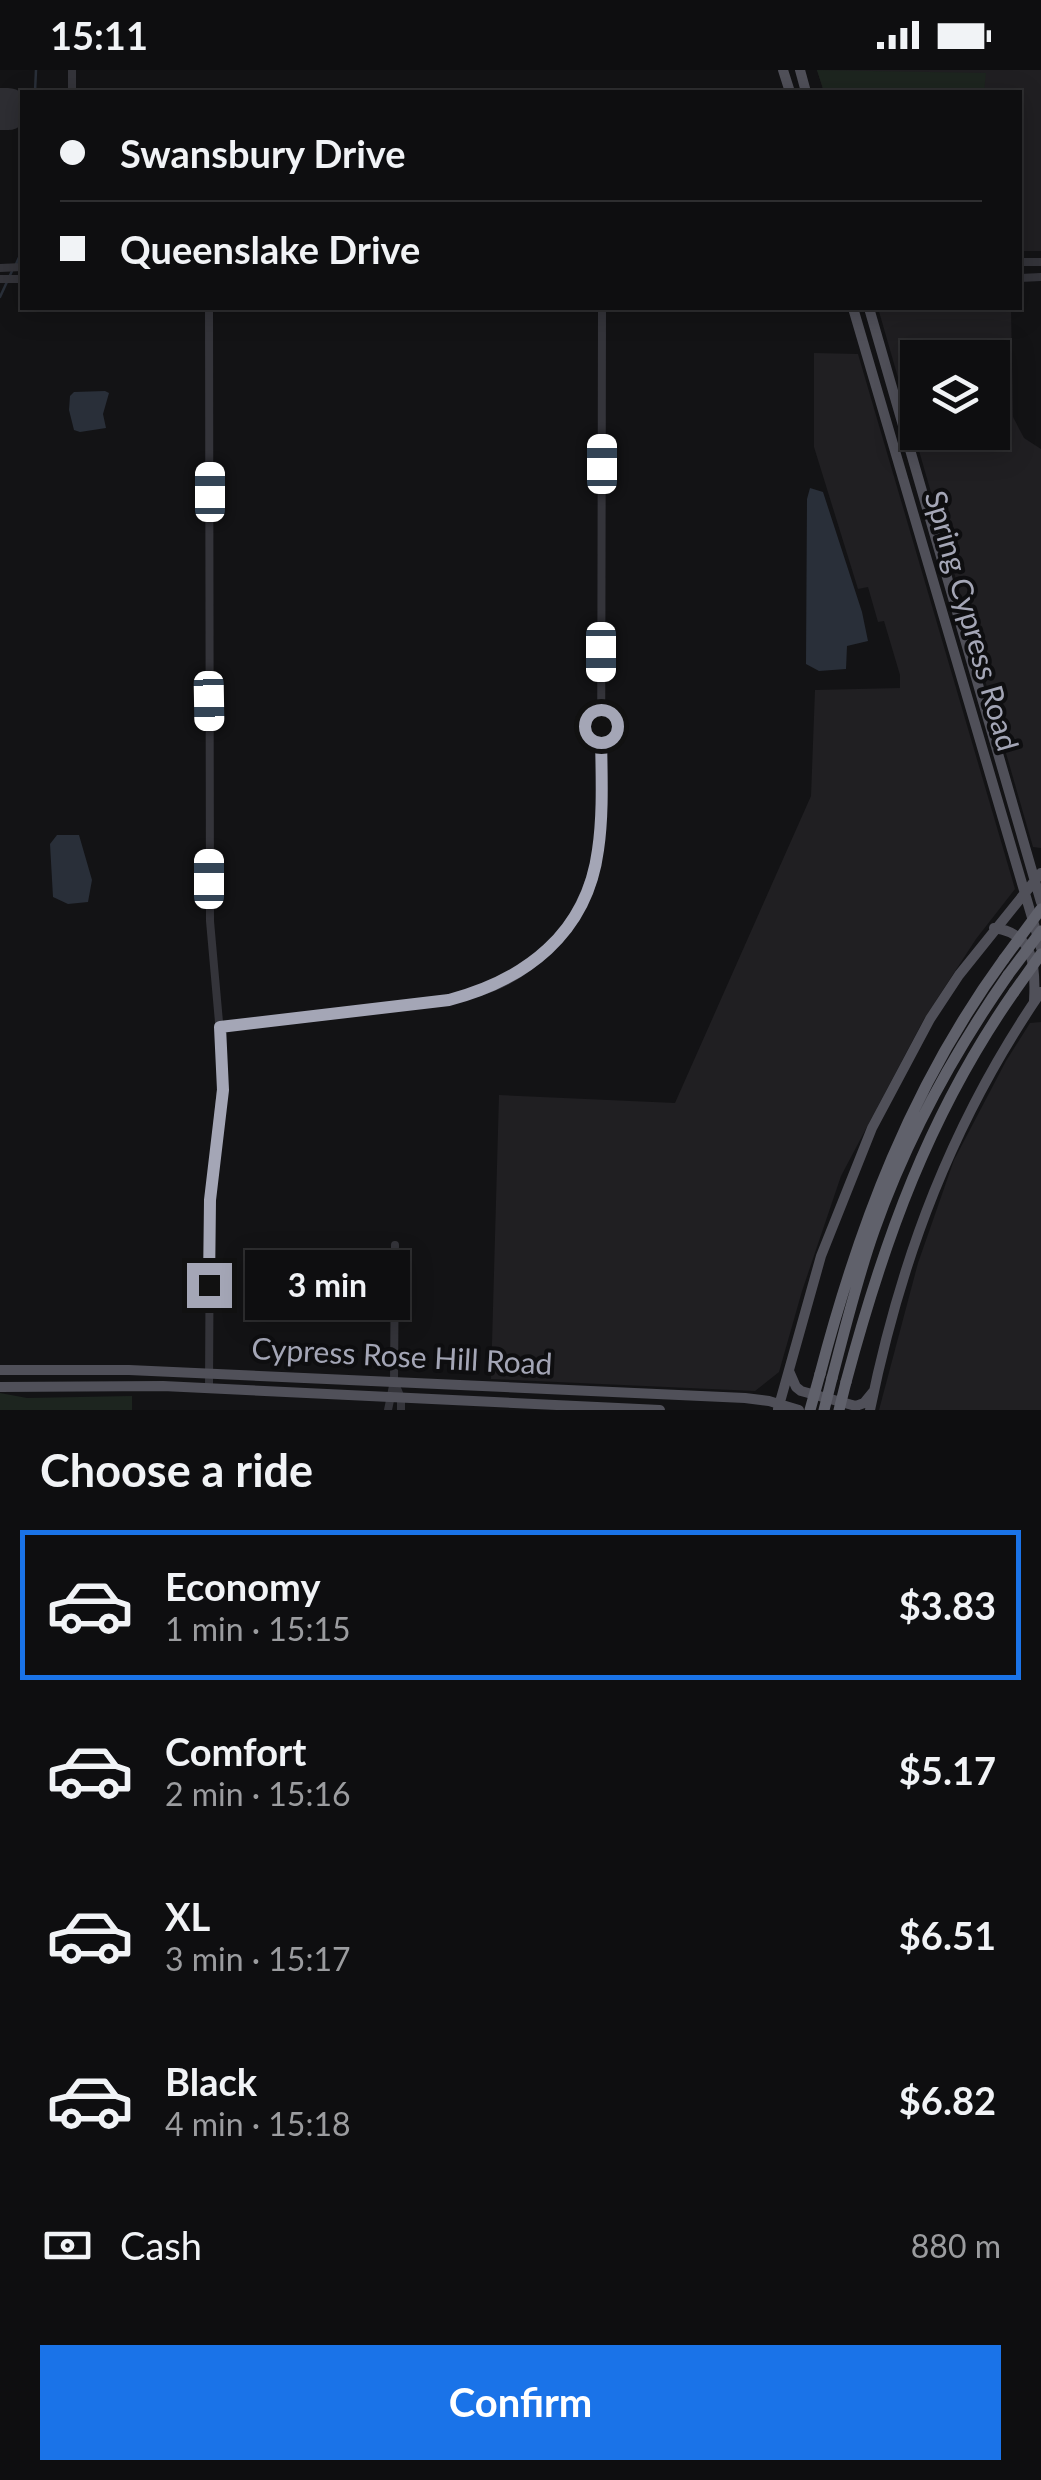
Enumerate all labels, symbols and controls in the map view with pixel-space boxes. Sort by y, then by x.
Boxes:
text: 15:11 [50,12,148,58]
text: Swansbury Drive [120,130,406,176]
text: Queenslake Drive [120,226,420,272]
map controls [900,340,1010,450]
button: layers [900,340,1010,450]
car [587,434,617,494]
car [195,462,225,522]
street label: Spring Cypress Road [919,486,1027,755]
car [586,622,616,682]
car [193,671,225,731]
route start [579,704,624,749]
car [194,849,224,909]
callout: 3 min [244,1250,409,1320]
route end [187,1263,232,1308]
text: 3 min [288,1265,367,1304]
street label: Cypress Rose Hill Road [251,1329,553,1381]
text: Choose a ride [40,1443,313,1497]
icon: car [45,1560,135,1650]
text: Economy [165,1563,320,1609]
text: $3.83 [899,1582,996,1628]
text: 1 min · 15:15 [165,1609,351,1648]
icon: car [45,1725,135,1815]
text: Comfort [165,1728,306,1774]
text: $5.17 [899,1747,996,1793]
text: 2 min · 15:16 [165,1774,351,1813]
icon: car [45,1890,135,1980]
text: XL [165,1893,210,1939]
text: $6.51 [899,1912,996,1958]
text: 3 min · 15:17 [165,1939,351,1978]
icon: car [45,2055,135,2145]
text: Black [165,2058,257,2104]
text: $6.82 [899,2077,996,2123]
text: 4 min · 15:18 [165,2104,351,2143]
icon: cash [40,2218,95,2273]
text: Cash [120,2222,202,2268]
text: 880 m [911,2226,1001,2265]
button: Confirm [40,2345,1001,2460]

